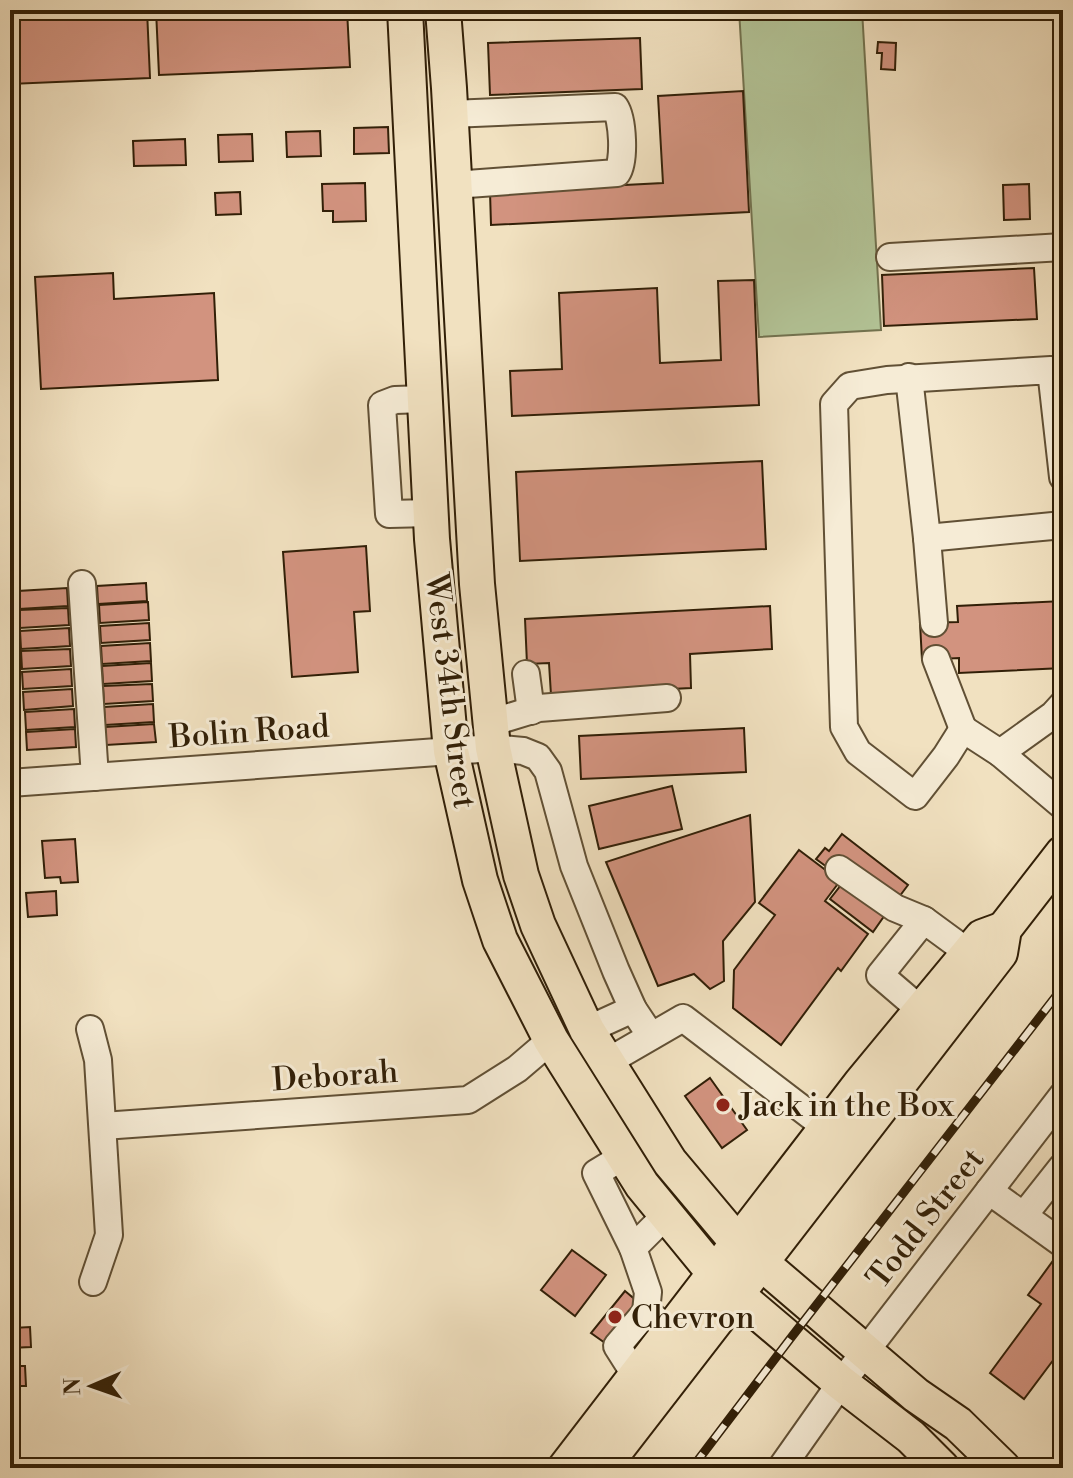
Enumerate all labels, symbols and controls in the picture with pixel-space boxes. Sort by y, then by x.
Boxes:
street label: West 34th Street [416,570,484,811]
street label: Bolin Road [167,706,330,758]
street label: Deborah [271,1052,399,1100]
place label: Jack in the Box [738,1086,955,1126]
marker: Jack in the Box [714,1096,732,1114]
street label: Todd Street [858,1140,993,1297]
place label: Chevron [631,1298,755,1338]
marker: Chevron [606,1308,624,1326]
north arrow [52,1346,132,1426]
text: N [60,1377,87,1396]

